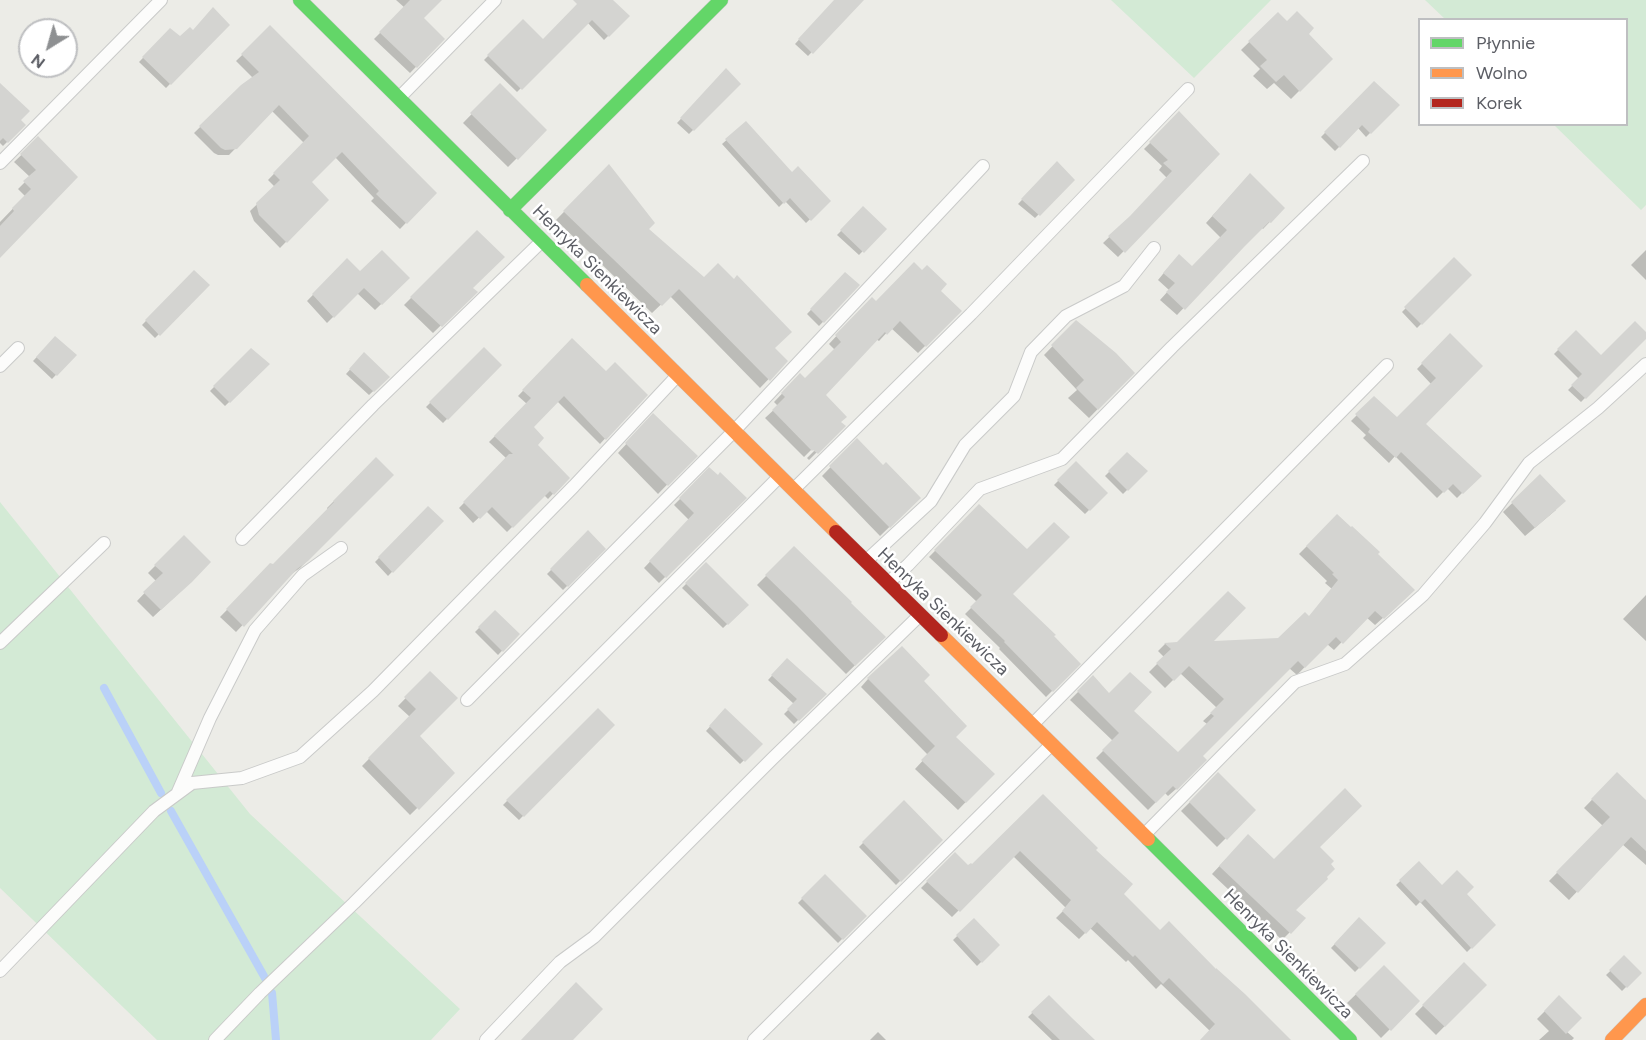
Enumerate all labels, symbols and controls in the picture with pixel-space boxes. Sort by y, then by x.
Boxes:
north arrow [18,18,78,78]
legend [1418,18,1628,126]
text: Płynnie [1476,32,1535,54]
text: N [27,50,49,72]
text: Wolno [1476,62,1527,84]
text: Korek [1476,92,1522,114]
street label: Henryka Sienkiewicza [528,201,666,339]
street label: Henryka Sienkiewicza [873,544,1013,680]
street label: Henryka Sienkiewicza [1219,885,1357,1023]

